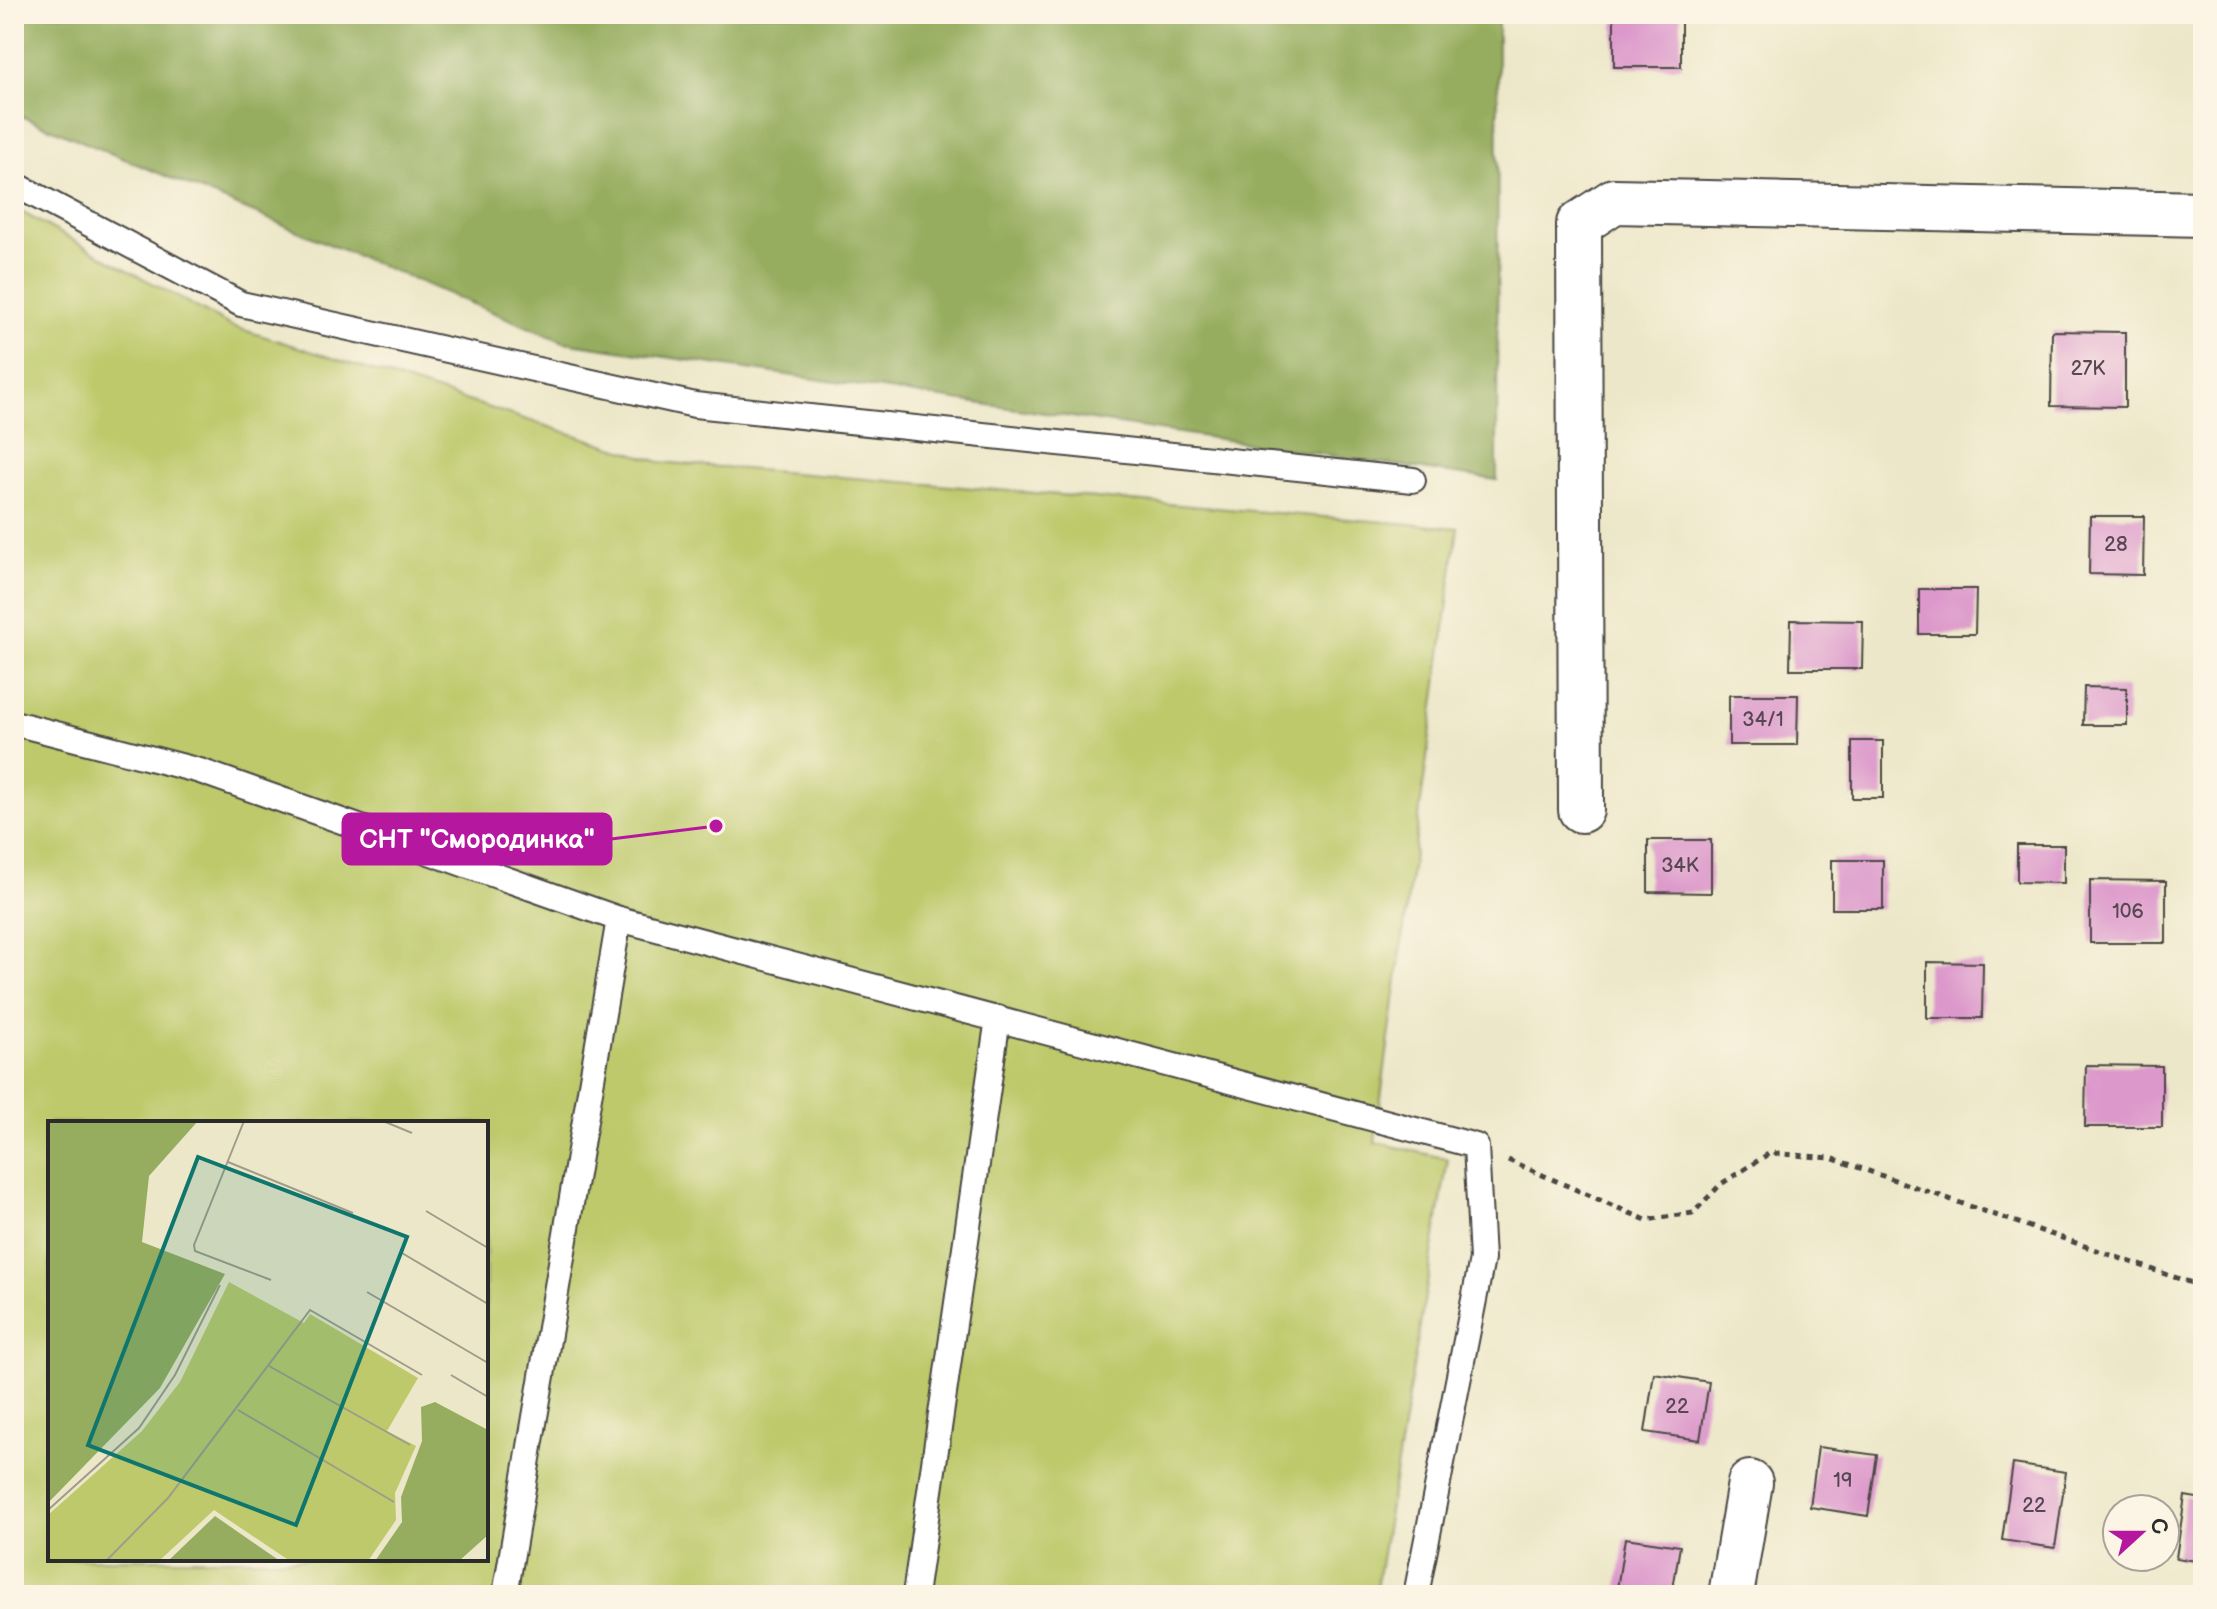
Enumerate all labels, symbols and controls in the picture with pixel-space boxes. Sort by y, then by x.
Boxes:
house number: 27К [2071,357,2105,381]
house number: 28 [2104,533,2128,557]
house number: 34/1 [1742,708,1784,732]
callout: СНТ "Смородинка" [343,814,611,864]
text: СНТ "Смородинка" [359,825,595,856]
house number: 34К [1661,854,1699,878]
house number: 106 [2112,900,2144,924]
inset map [48,1121,488,1561]
house number: 22 [1665,1395,1689,1419]
house number: 19 [1833,1469,1853,1493]
north arrow [2101,1493,2181,1573]
house number: 22 [2022,1494,2046,1518]
text: С [2143,1514,2174,1538]

